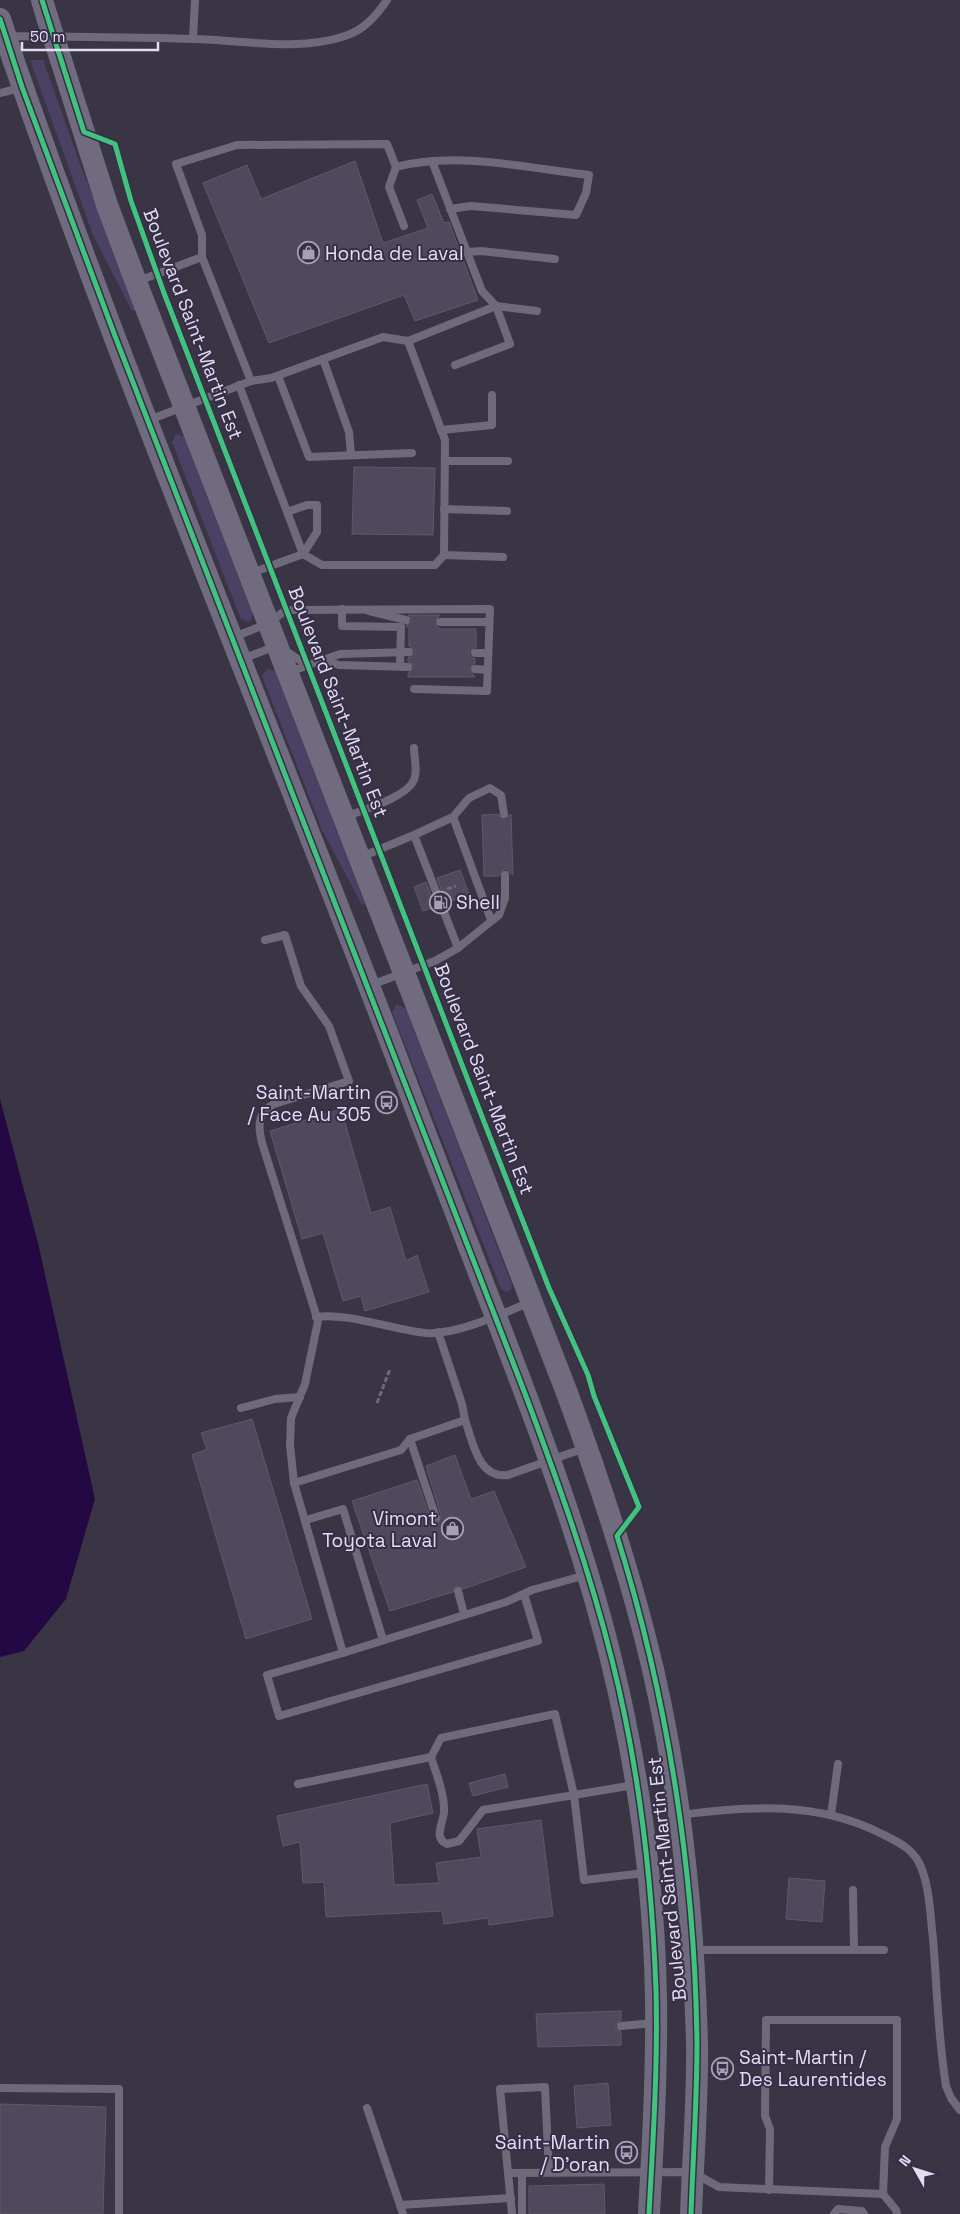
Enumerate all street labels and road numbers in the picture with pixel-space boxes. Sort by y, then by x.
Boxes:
street label: Boulevard Saint-Martin Est [137,205,249,443]
street label: Boulevard Saint-Martin Est [282,583,394,821]
street label: Boulevard Saint-Martin Est [428,960,540,1198]
street label: Boulevard Saint-Martin Est [642,1756,692,2002]

